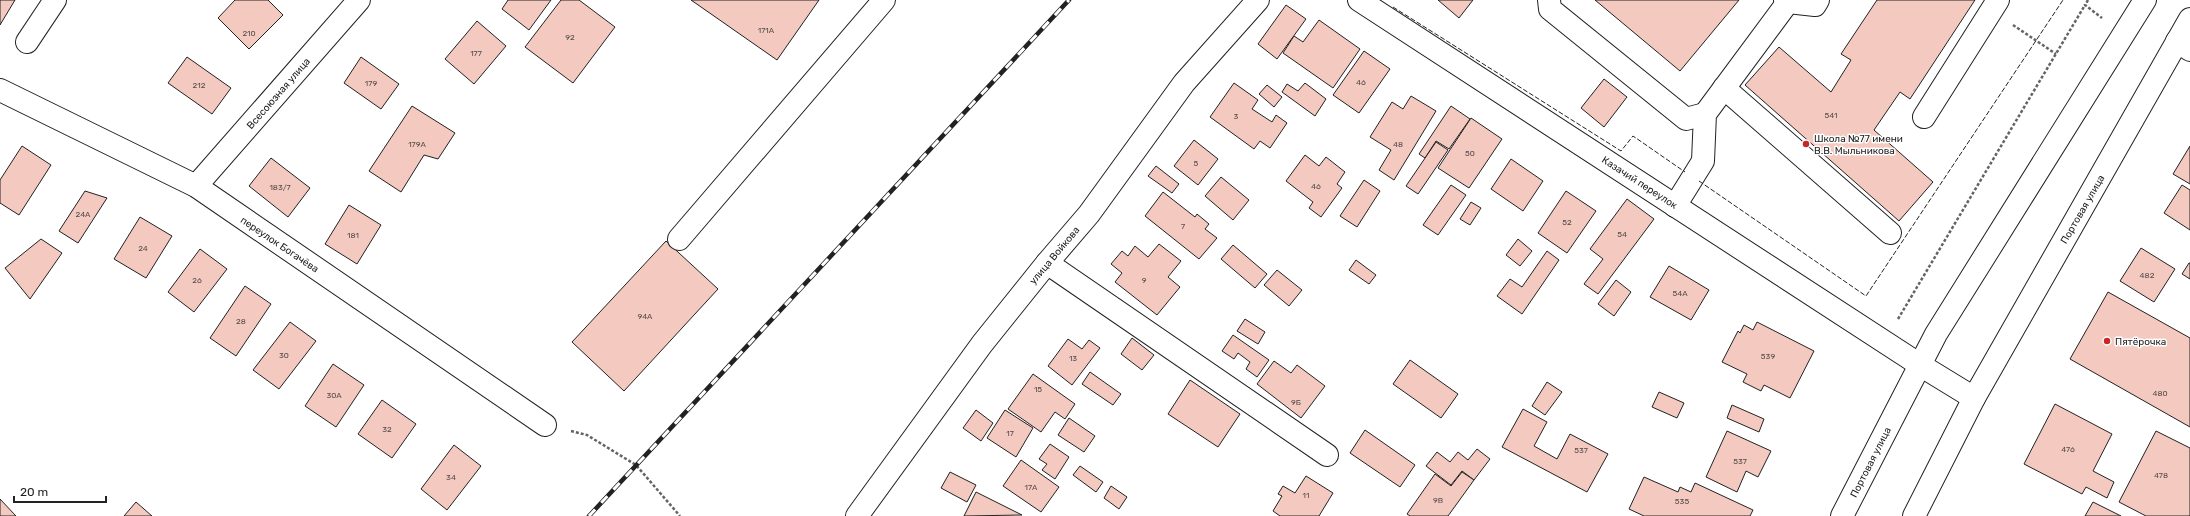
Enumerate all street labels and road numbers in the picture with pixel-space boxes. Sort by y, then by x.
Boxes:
street label: Всесоюзная улица [245,56,313,132]
street label: Казачий переулок [1599,154,1680,212]
street label: Портовая улица [2058,173,2107,246]
street label: переулок Богачёва [238,214,321,275]
street label: улица Войкова [1027,224,1082,287]
street label: Портовая улица [1848,425,1894,500]

